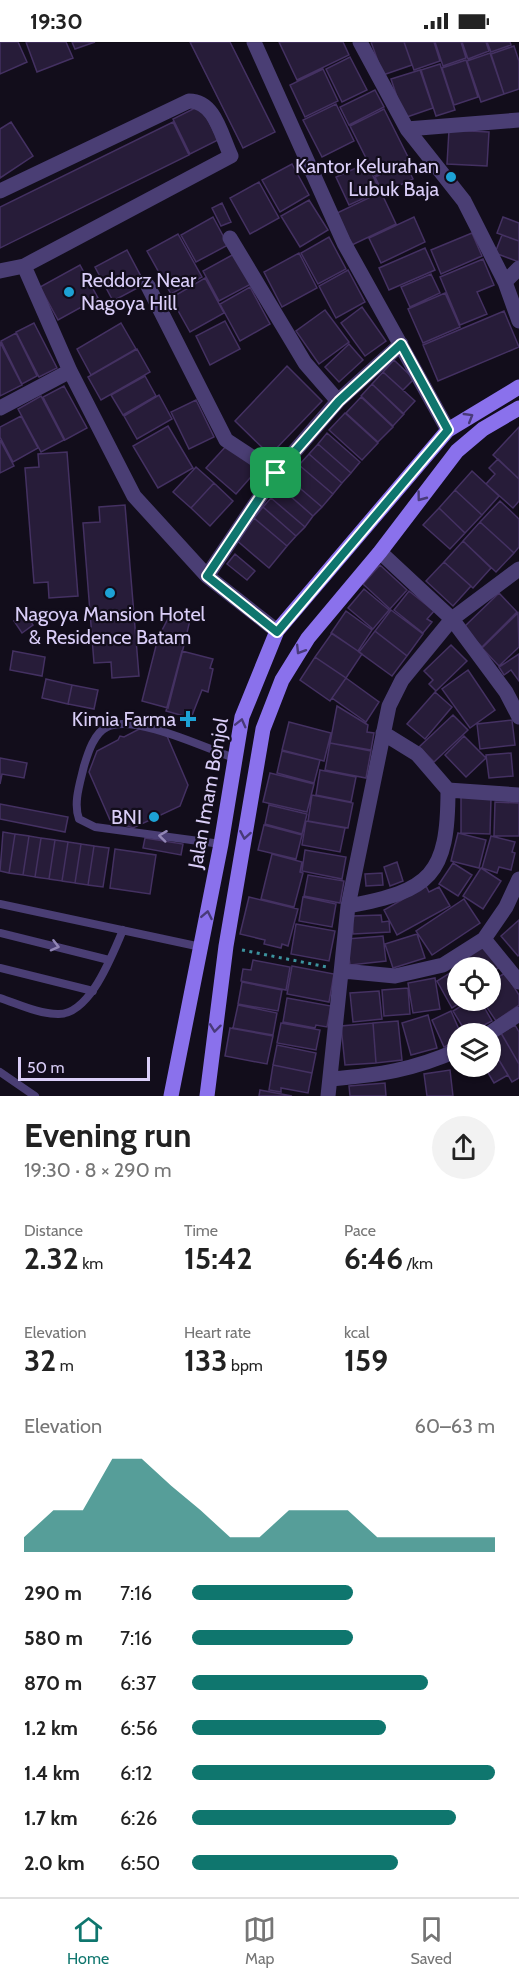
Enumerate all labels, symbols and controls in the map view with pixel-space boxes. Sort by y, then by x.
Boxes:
text: 19:30 [30,8,83,35]
place label: Kantor Kelurahan Lubuk Baja [295,154,439,201]
marker: Kantor Kelurahan Lubuk Baja [444,170,458,184]
place label: Reddorz Near Nagoya Hill [81,268,197,315]
marker: Reddorz Near Nagoya Hill [62,285,76,299]
one-way arrow [463,413,473,424]
pin [250,447,301,498]
icon: arrive [259,456,292,489]
one-way arrow [417,491,428,502]
marker: Nagoya Mansion Hotel & Residence Batam [103,586,117,600]
place label: Nagoya Mansion Hotel & Residence Batam [15,602,206,649]
one-way arrow [296,644,308,654]
place label: Kimia Farma [72,707,176,731]
marker: Kimia Farma [181,712,195,726]
street label: Jalan Imam Bonjol [183,715,233,871]
one-way arrow [234,718,247,728]
place label: BNI [111,805,142,829]
marker: BNI [147,810,161,824]
one-way arrow [158,830,168,843]
one-way arrow [239,830,252,840]
one-way arrow [200,910,213,920]
one-way arrow [49,939,59,952]
map controls [447,957,501,1077]
button: locate [447,957,501,1011]
one-way arrow [210,1023,222,1032]
button: layers [447,1023,501,1077]
scale bar [18,1054,150,1082]
text: 50 m [27,1058,64,1077]
text: Evening run [24,1115,191,1155]
button: share [432,1116,495,1179]
text: 19:30 · 8 × 290 m [24,1158,172,1182]
text: Distance [24,1221,83,1240]
text: Time [184,1221,218,1240]
text: Pace [344,1221,376,1240]
text: 2.32 [24,1240,79,1277]
text: 15:42 [184,1240,252,1277]
text: 6:46 [344,1240,403,1277]
text: km [79,1254,103,1273]
text: /km [403,1254,433,1273]
text: Elevation [24,1323,87,1342]
text: Heart rate [184,1323,251,1342]
text: kcal [344,1323,370,1342]
text: 32 [24,1342,56,1379]
text: 133 [184,1342,227,1379]
text: 159 [344,1342,388,1379]
text: m [56,1356,74,1375]
text: bpm [227,1356,263,1375]
text: Elevation [24,1414,102,1438]
text: 60–63 m [415,1414,495,1438]
text: 290 m [24,1581,82,1605]
text: 7:16 [120,1581,152,1605]
text: 580 m [24,1626,83,1650]
text: 7:16 [120,1626,152,1650]
text: 870 m [24,1671,82,1695]
text: 6:37 [120,1671,156,1695]
text: 1.2 km [24,1716,78,1740]
text: 6:56 [120,1716,158,1740]
text: 1.4 km [24,1761,80,1785]
text: 6:12 [120,1761,153,1785]
text: 1.7 km [24,1806,78,1830]
text: 6:26 [120,1806,157,1830]
text: 2.0 km [24,1851,85,1875]
text: 6:50 [120,1851,160,1875]
tab: Home [67,1913,109,1968]
tab: Map [243,1913,276,1968]
tab: Saved [410,1913,452,1968]

